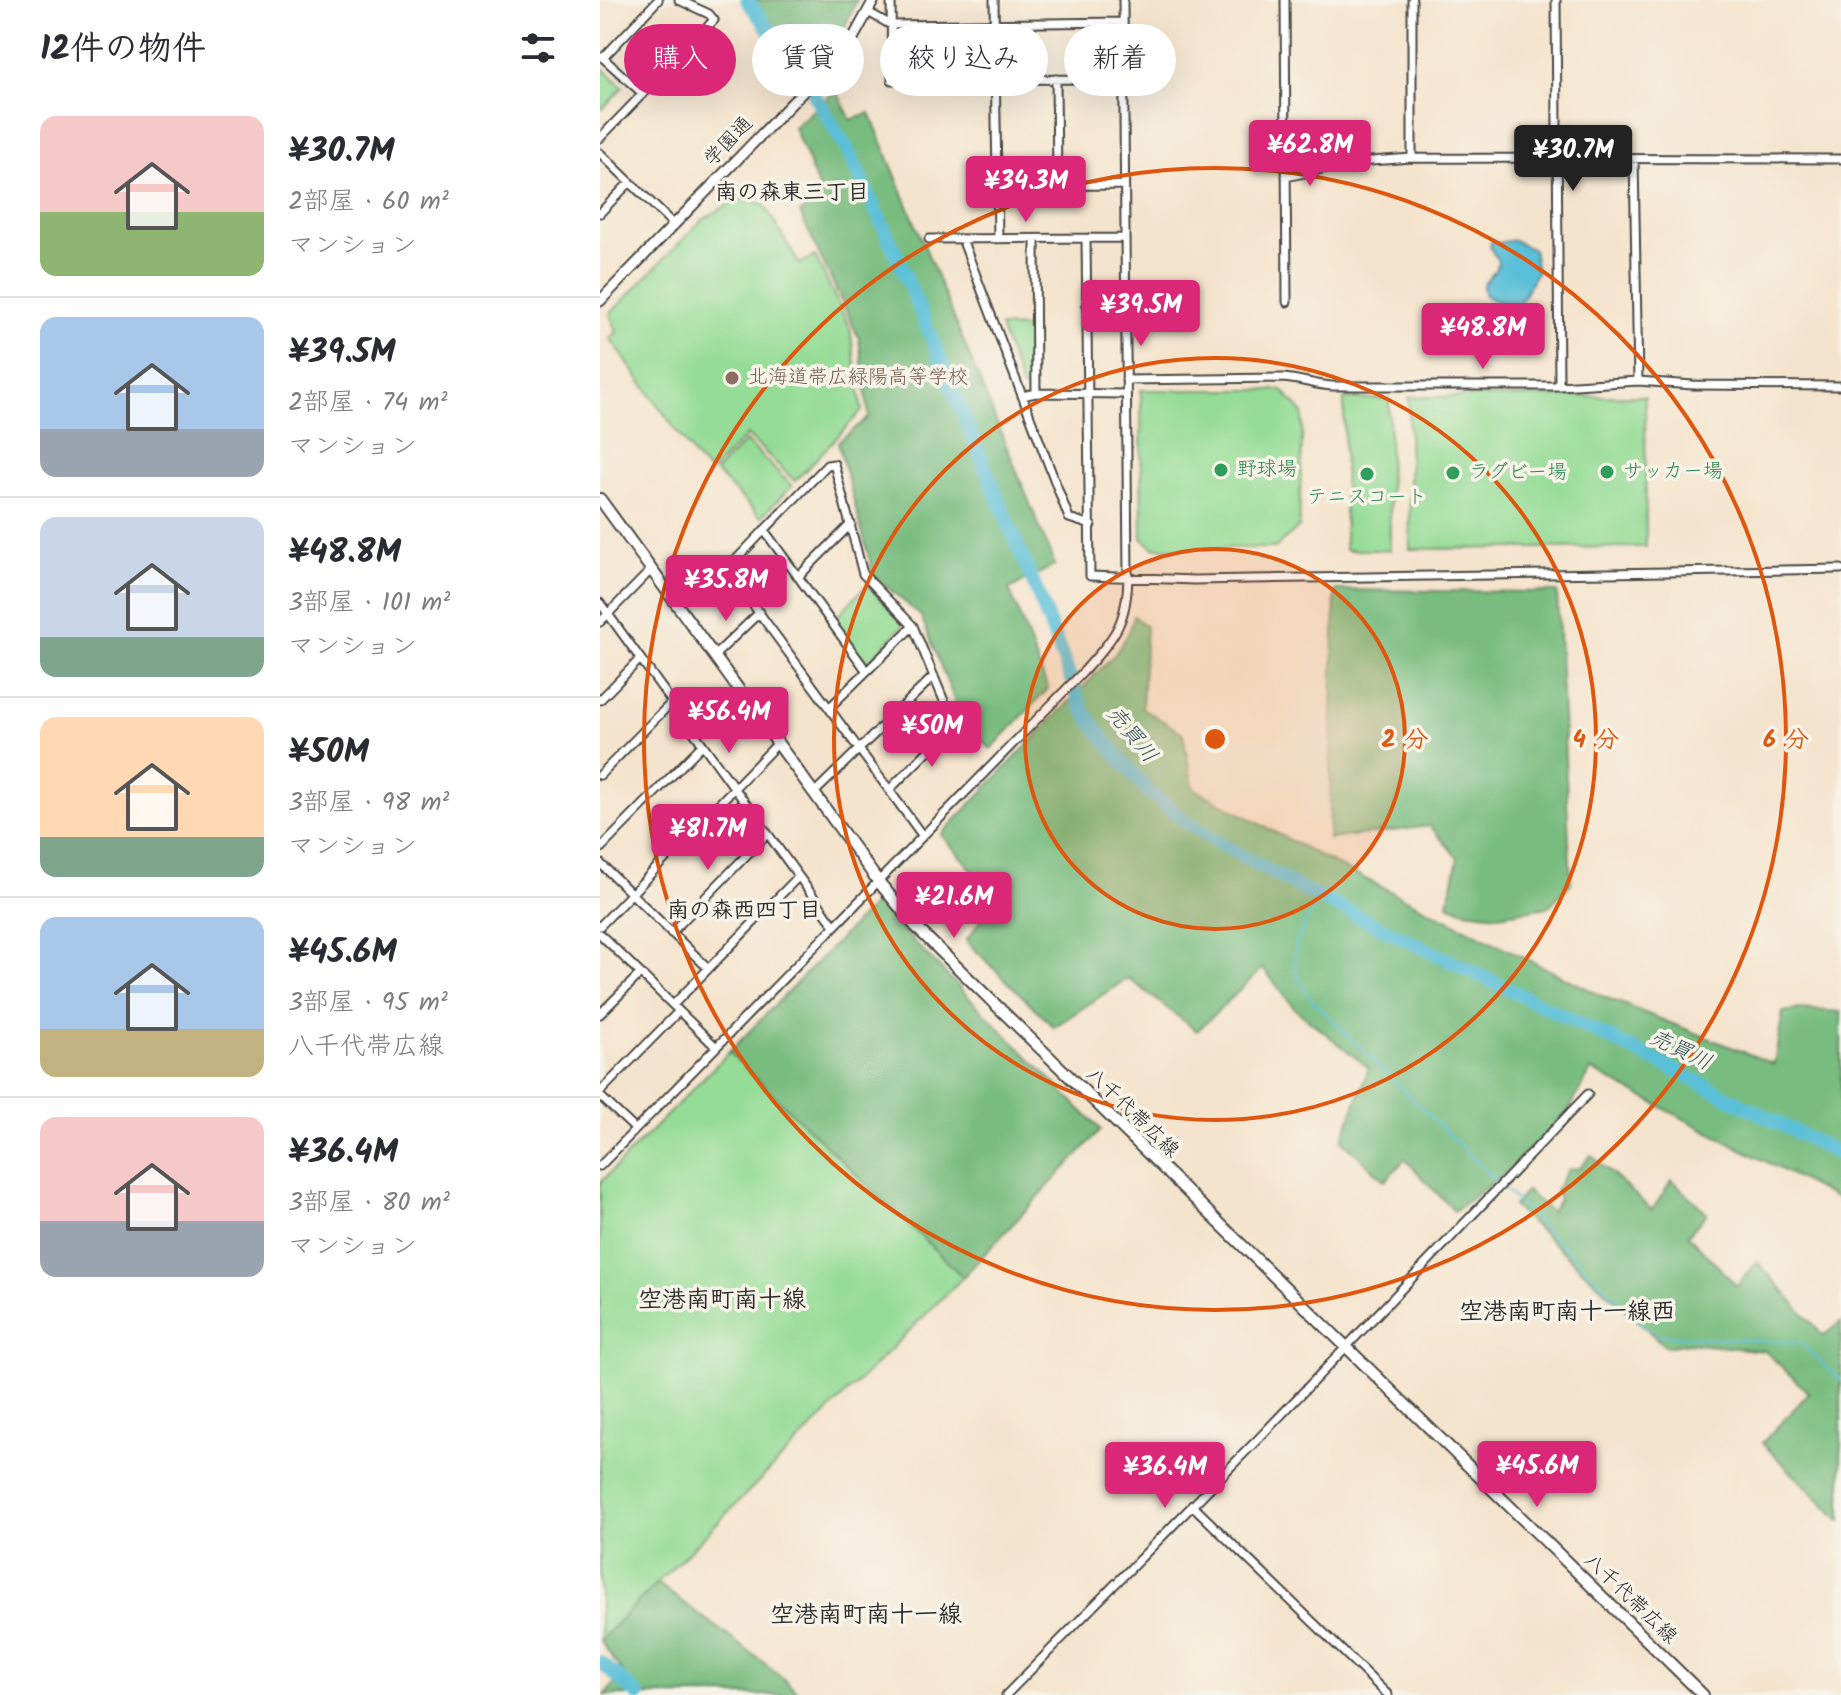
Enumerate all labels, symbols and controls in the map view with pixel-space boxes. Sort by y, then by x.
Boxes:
text: 12件の物件 [40,23,206,77]
chip: 購入 [624,24,736,96]
chip: 賃貸 [752,24,864,96]
chip: 絞り込み [880,24,1048,96]
chip: 新着 [1064,24,1176,96]
icon: filters [516,26,560,70]
street label: 学園通 [697,109,761,175]
pin: ¥62.8M [1245,120,1375,188]
text: ¥30.7M [288,125,395,179]
text: ¥62.8M [1267,125,1353,167]
pin: ¥30.7M [1508,125,1638,193]
text: ¥30.7M [1532,130,1614,172]
icon: home [104,148,200,244]
pin: ¥34.3M [961,156,1091,224]
text: ¥34.3M [984,161,1068,203]
district label: 南の森東三丁目 [715,176,869,211]
text: 2部屋 · 60 m² [288,181,449,223]
text: マンション [288,225,417,267]
pin: ¥39.5M [1076,280,1206,348]
text: ¥39.5M [1100,285,1182,327]
pin: ¥48.8M [1418,303,1548,371]
text: ¥48.8M [1440,308,1526,350]
text: ¥39.5M [288,326,396,380]
icon: home [104,349,200,445]
place label: 北海道帯広緑陽高等学校 [748,362,968,394]
marker: 北海道帯広緑陽高等学校 [723,369,741,387]
text: 2部屋 · 74 m² [288,382,448,424]
text: マンション [288,426,417,468]
place label: 野球場 [1237,454,1297,486]
place label: サッカー場 [1623,456,1723,488]
place label: ラグビー場 [1469,457,1567,489]
marker: 野球場 [1212,461,1230,479]
marker: サッカー場 [1598,463,1616,481]
marker: ラグビー場 [1444,464,1462,482]
marker: テニスコート [1358,465,1376,483]
place label: テニスコート [1307,482,1427,514]
text: ¥48.8M [288,526,401,580]
icon: home [104,549,200,645]
pin: ¥35.8M [661,555,791,623]
text: ¥35.8M [684,560,768,602]
text: 3部屋 · 101 m² [288,582,450,624]
text: マンション [288,626,417,668]
pin: ¥56.4M [664,687,794,755]
text: ¥56.4M [687,692,771,734]
water label: 売買川 [1097,698,1165,772]
pin: ¥50M [885,701,979,769]
text: ¥50M [901,706,963,748]
text: 2 分 [1381,721,1429,760]
text: 4 分 [1573,721,1619,760]
text: 6 分 [1763,721,1809,760]
centre of rings [1201,725,1229,753]
text: ¥50M [288,726,369,780]
icon: home [104,749,200,845]
text: 3部屋 · 98 m² [288,782,449,824]
pin: ¥81.7M [643,804,773,872]
text: ¥81.7M [669,809,747,851]
text: マンション [288,826,417,868]
pin: ¥21.6M [889,872,1019,940]
text: ¥21.6M [915,877,993,919]
district label: 南の森西四丁目 [667,894,821,929]
text: ¥45.6M [288,926,397,980]
icon: home [104,949,200,1045]
text: 3部屋 · 95 m² [288,982,448,1024]
water label: 売買川 [1643,1021,1717,1081]
text: 八千代帯広線 [288,1026,444,1068]
street label: 八千代帯広線 [1078,1060,1186,1166]
text: ¥36.4M [288,1126,398,1180]
icon: home [104,1149,200,1245]
text: 3部屋 · 80 m² [288,1182,450,1224]
text: マンション [288,1226,417,1268]
district label: 空港南町南十線 [638,1281,806,1320]
district label: 空港南町南十一線西 [1459,1293,1675,1332]
pin: ¥45.6M [1472,1441,1602,1509]
pin: ¥36.4M [1100,1442,1230,1510]
text: ¥45.6M [1495,1446,1579,1488]
text: ¥36.4M [1123,1447,1207,1489]
street label: 八千代帯広線 [1576,1546,1684,1652]
district label: 空港南町南十一線 [770,1596,962,1635]

